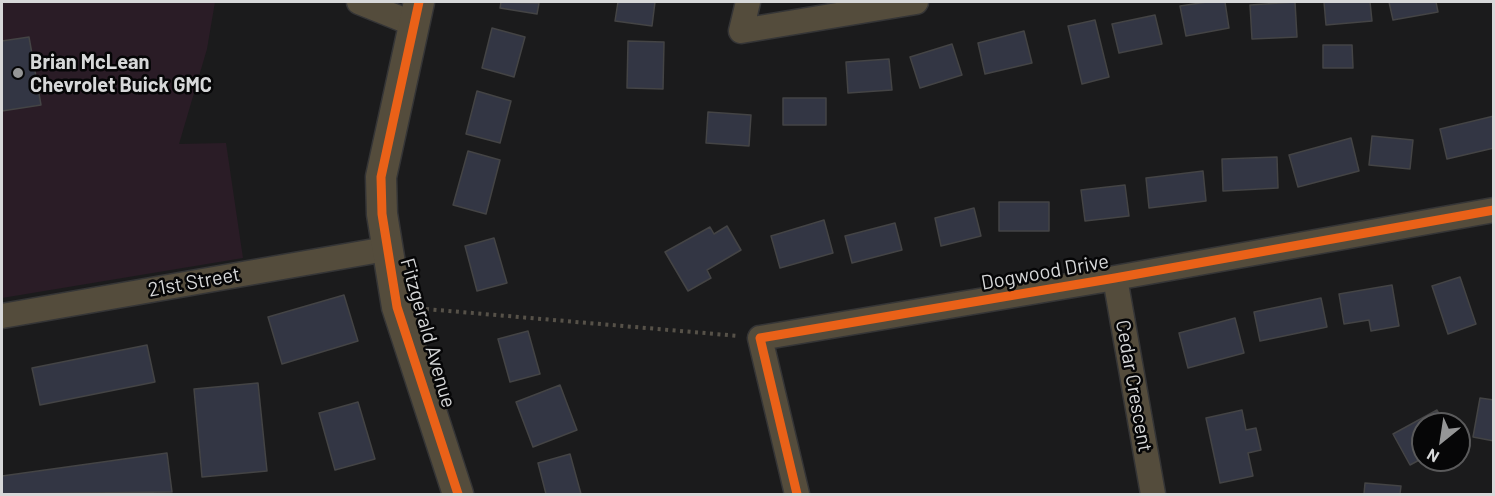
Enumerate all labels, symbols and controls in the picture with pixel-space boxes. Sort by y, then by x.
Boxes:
place label: Brian McLean Chevrolet Buick GMC [30,50,212,97]
marker: Brian McLean Chevrolet Buick GMC [11,66,25,80]
street label: Dogwood Drive [979,249,1111,295]
street label: Fitzgerald Avenue [395,255,461,411]
street label: 21st Street [146,262,242,302]
street label: Cedar Crescent [1111,318,1157,454]
north arrow [1411,412,1471,472]
text: N [1423,445,1442,467]

